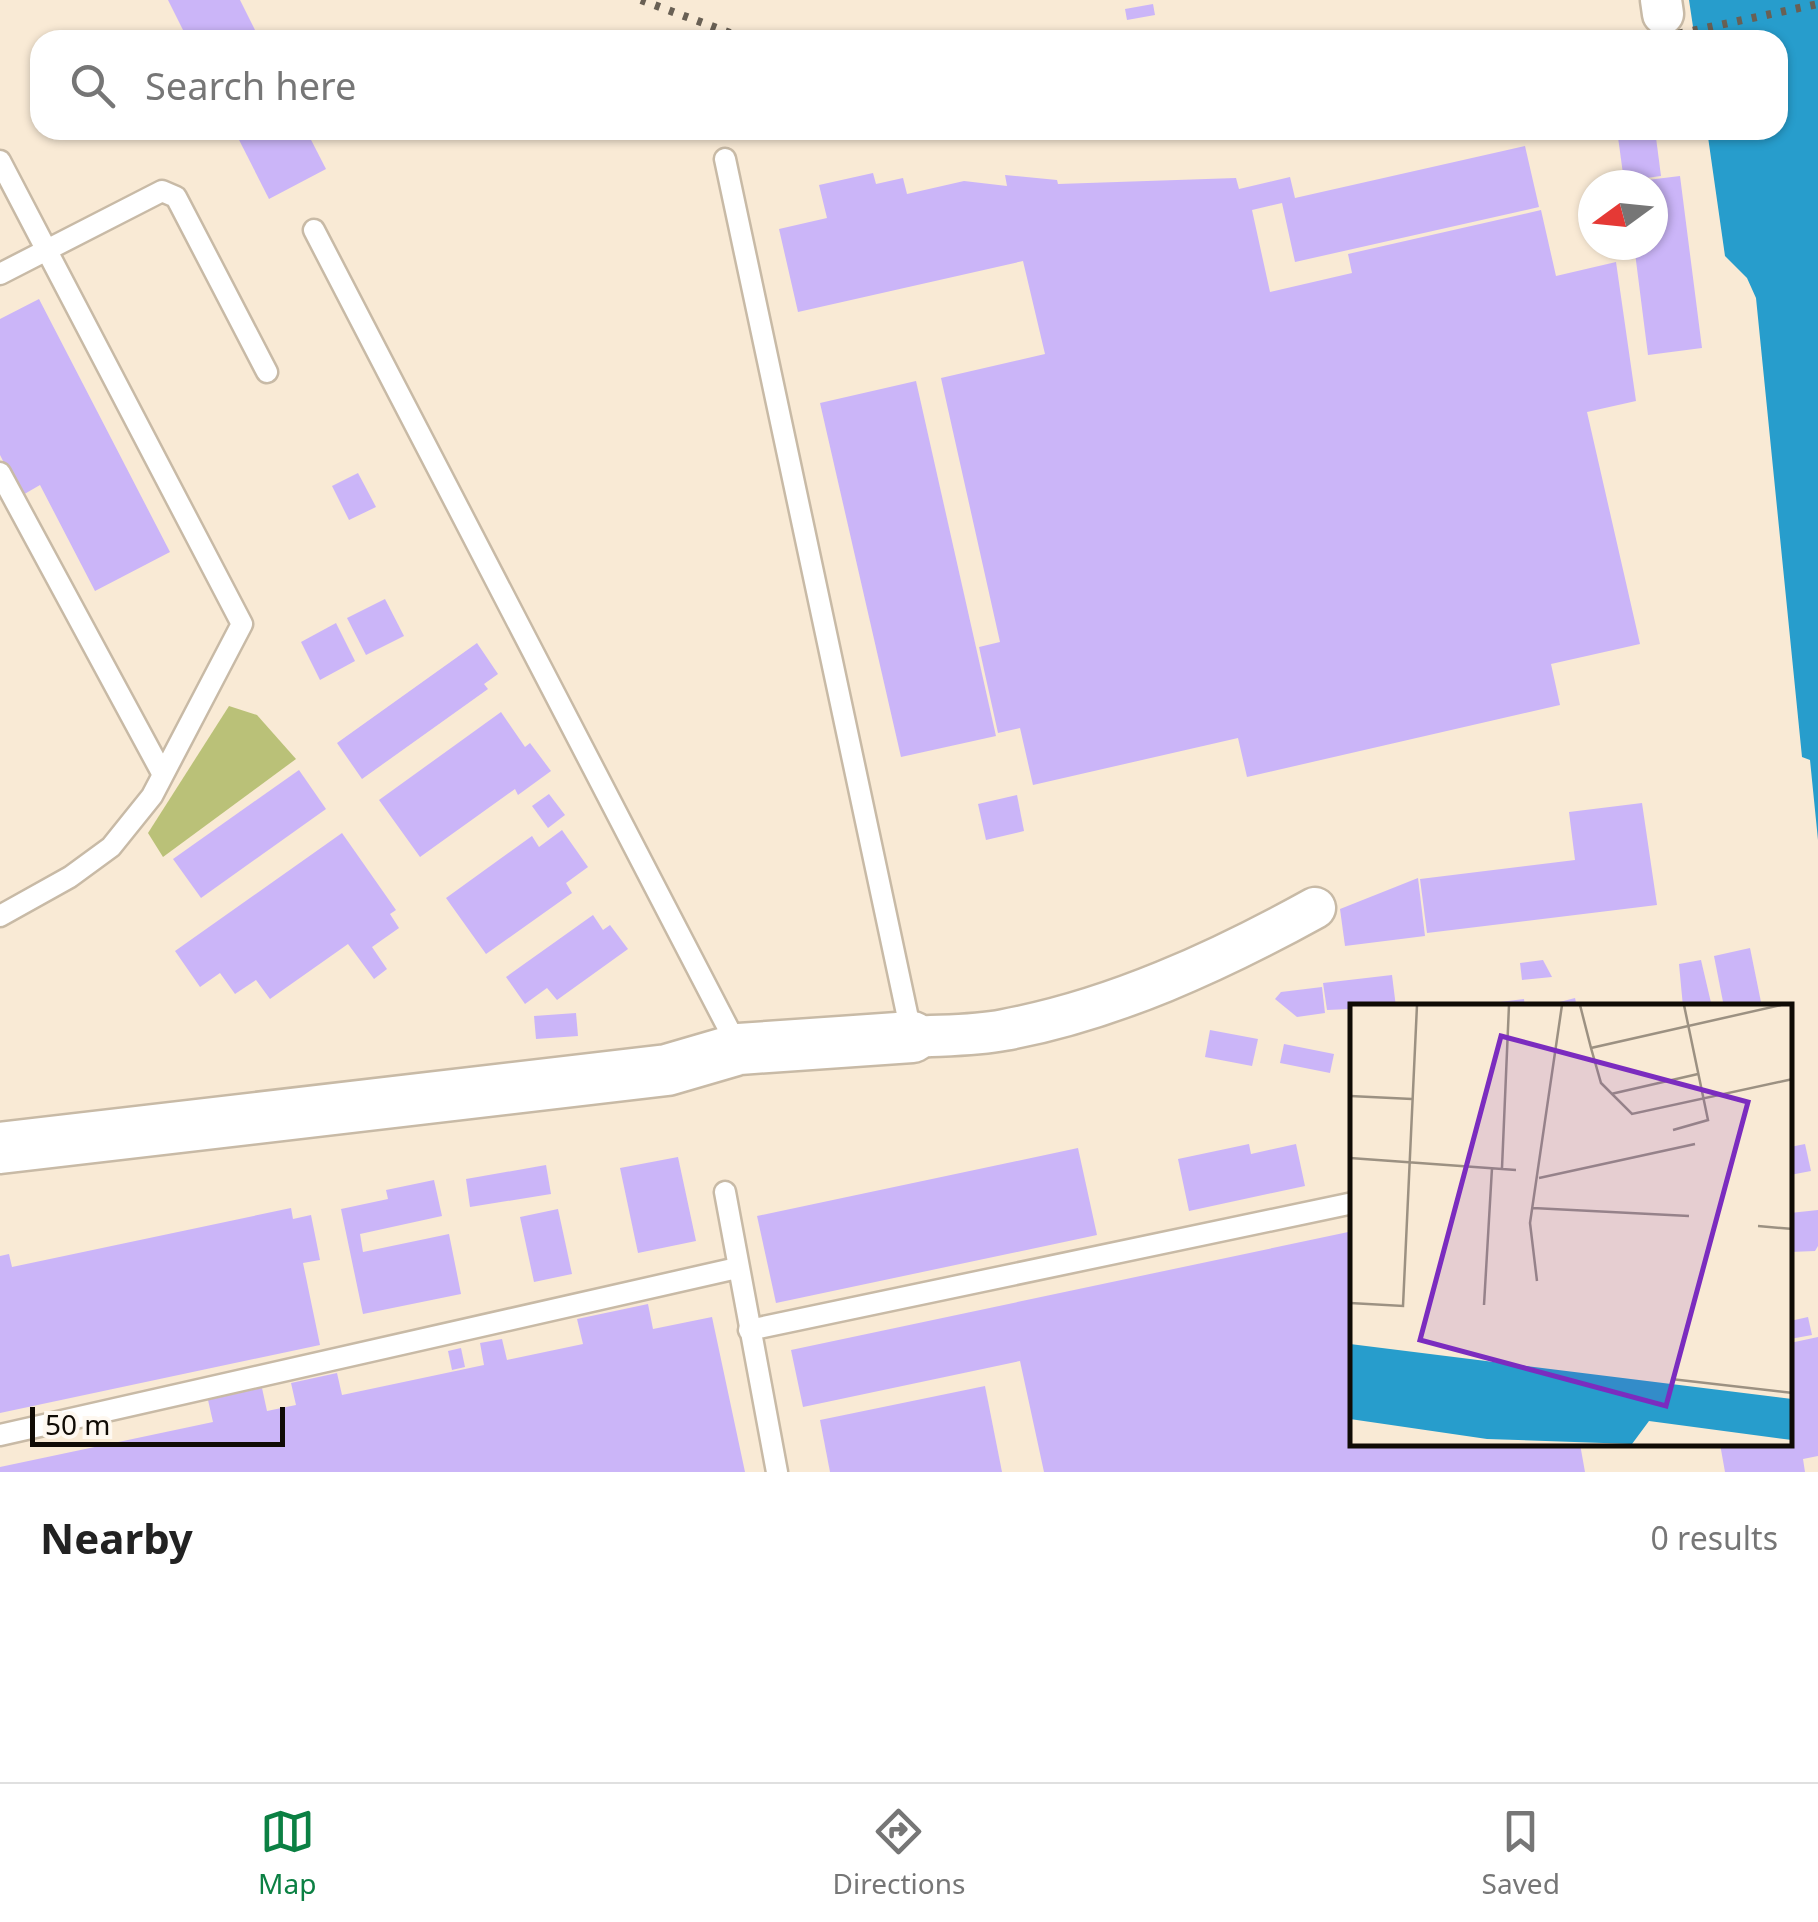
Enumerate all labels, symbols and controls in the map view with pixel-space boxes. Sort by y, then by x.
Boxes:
search box [30,30,1788,140]
icon: search [65,58,120,113]
text: Search here [145,59,356,111]
north arrow [1578,170,1668,260]
inset map [1350,1004,1793,1447]
scale bar [30,1402,285,1446]
text: 50 m [45,1405,111,1443]
text: Nearby [40,1509,193,1566]
text: 0 results [1651,1516,1778,1559]
tab: Map [258,1804,316,1902]
tab: Directions [833,1804,965,1902]
tab: Saved [1482,1804,1560,1902]

